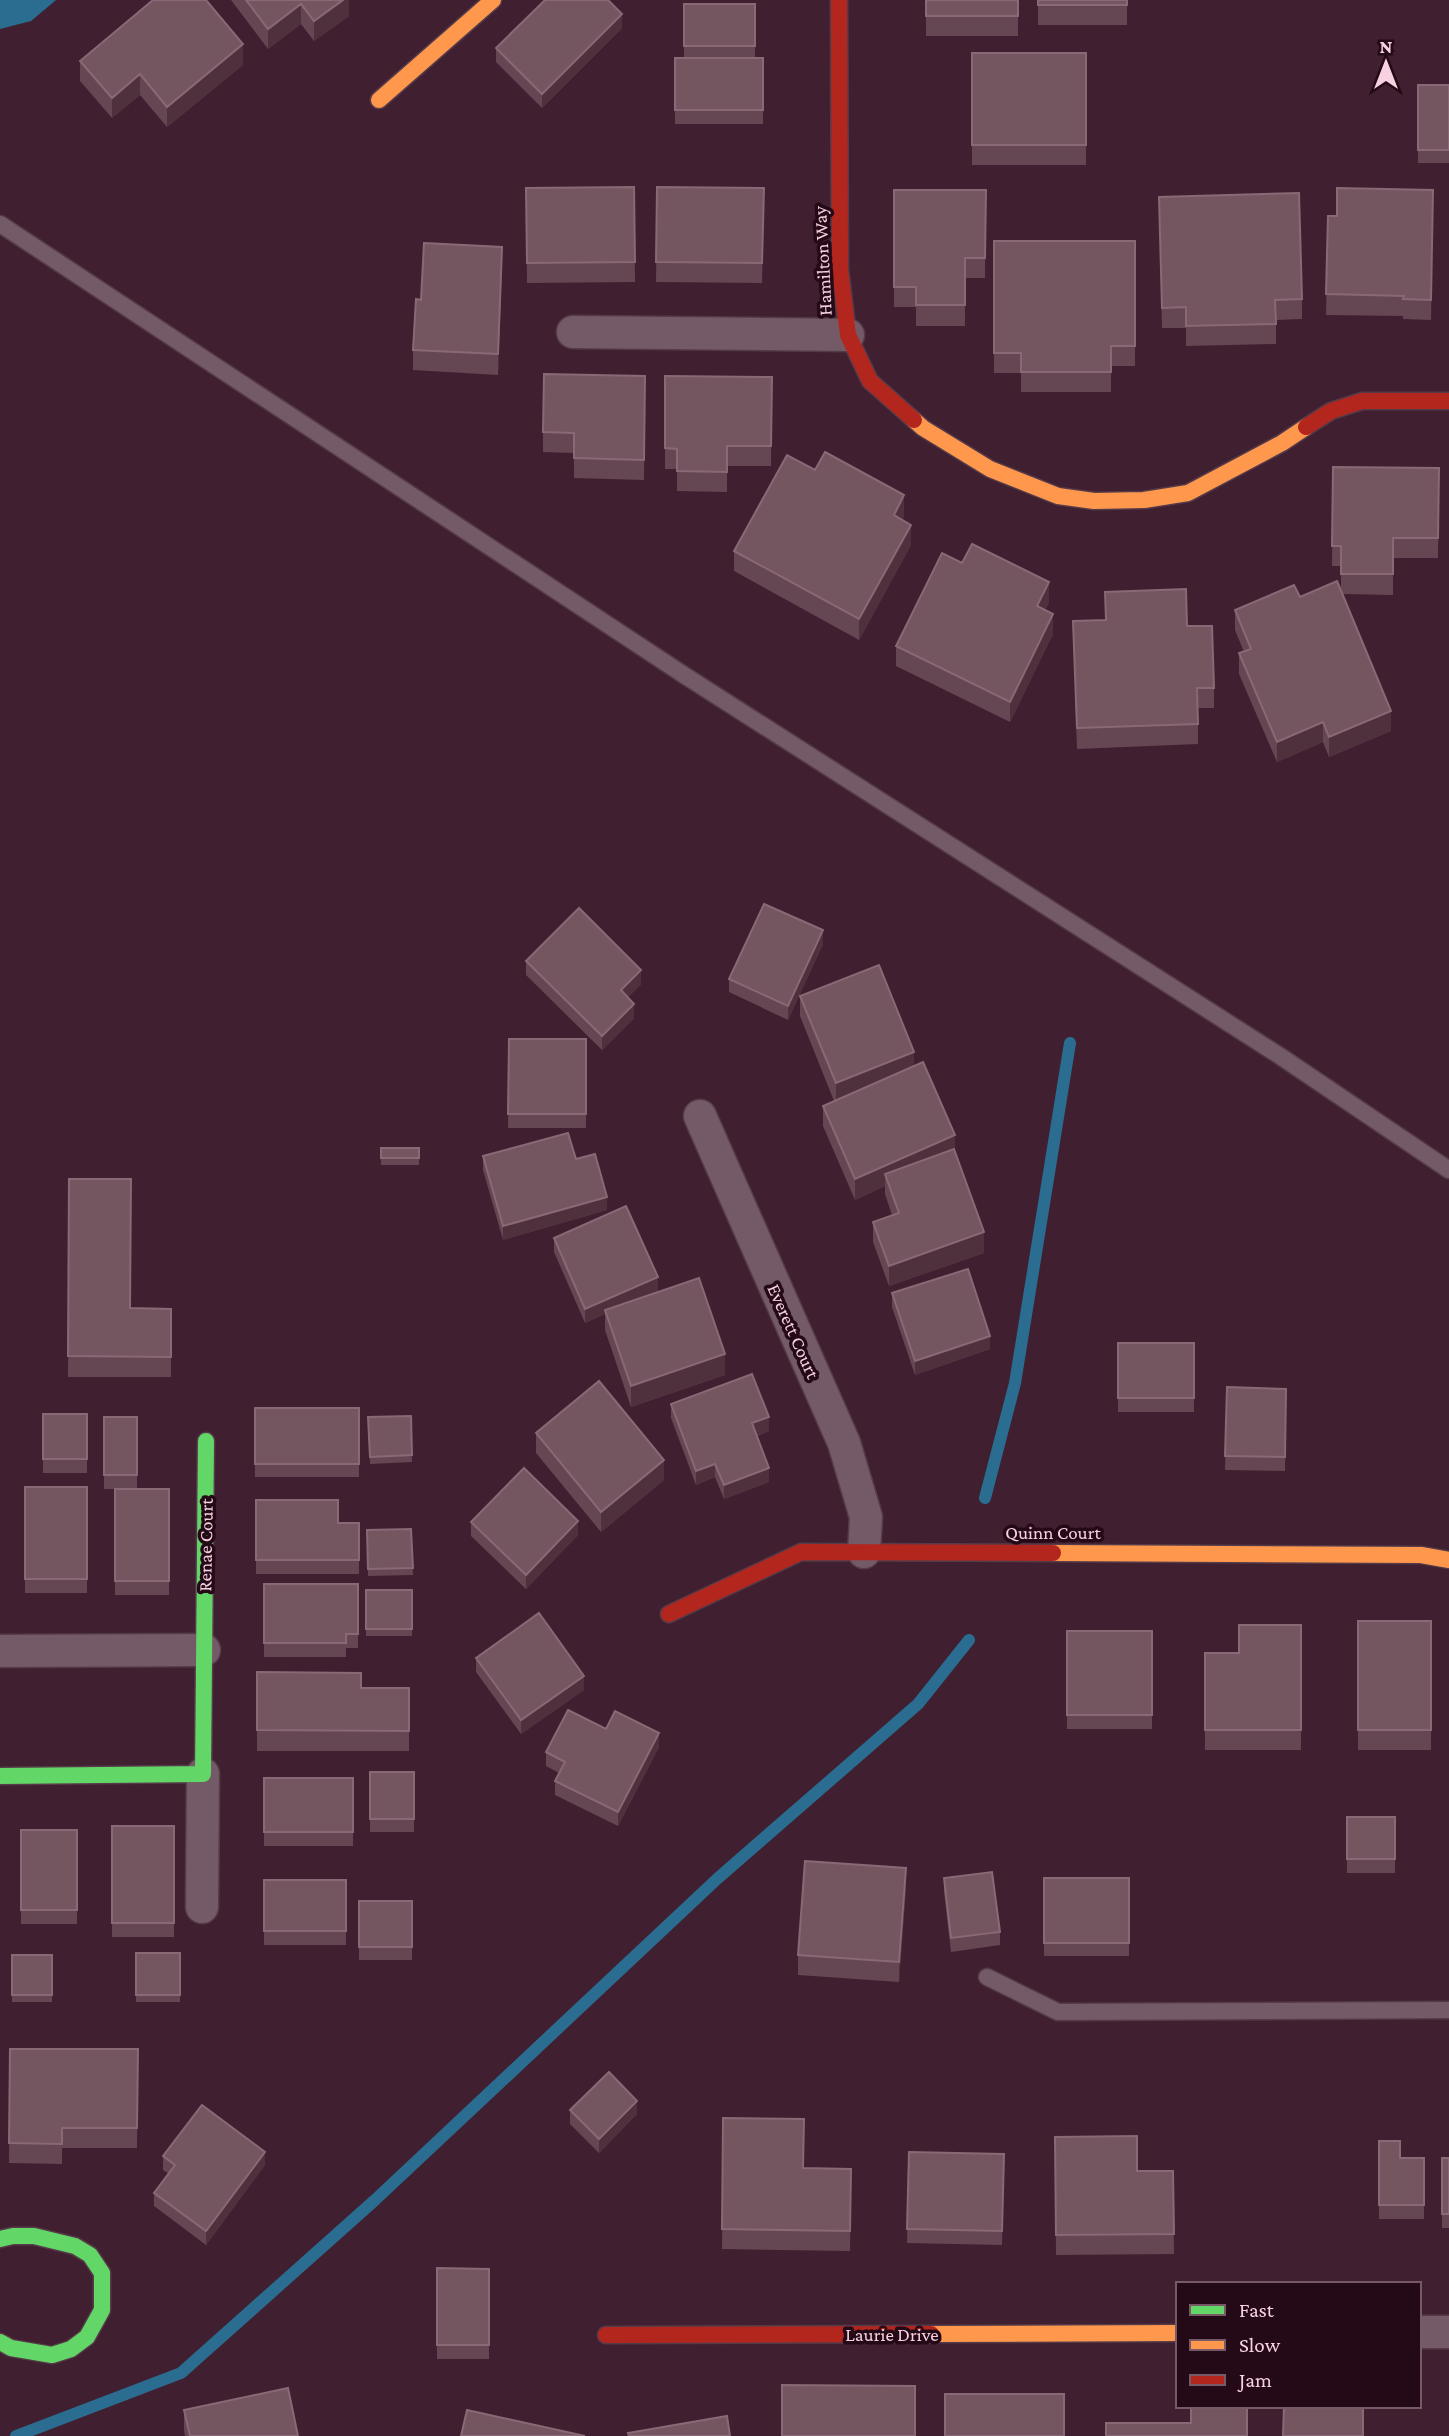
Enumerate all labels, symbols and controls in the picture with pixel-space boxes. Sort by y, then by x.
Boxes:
north arrow [1351,28,1421,98]
text: N [1380,36,1393,57]
street label: Hamilton Way [809,205,836,316]
street label: Everett Court [763,1281,824,1382]
street label: Renae Court [194,1498,217,1592]
street label: Quinn Court [1005,1522,1101,1543]
legend [1176,2282,1421,2408]
text: Fast [1239,2298,1275,2322]
street label: Laurie Drive [845,2324,939,2345]
text: Slow [1239,2333,1281,2357]
text: Jam [1237,2368,1272,2392]

